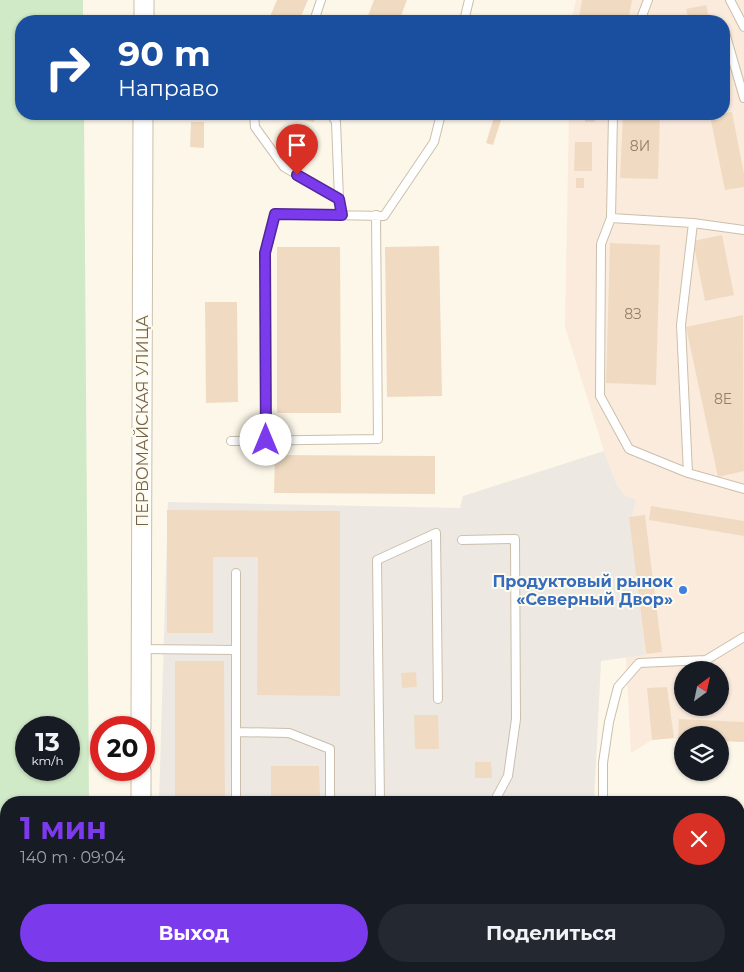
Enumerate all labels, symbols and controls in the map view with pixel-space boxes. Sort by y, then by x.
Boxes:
text: 90 m [118,32,211,75]
icon: right [35,35,100,100]
text: Направо [118,75,219,102]
pin [276,124,318,175]
icon: arrive [283,131,311,159]
house number: 8И [630,137,650,155]
house number: 8З [624,305,642,323]
street label: ПЕРВОМАЙСКАЯ УЛИЦА [133,315,152,527]
house number: 8Е [714,390,732,408]
position arrow [239,413,291,465]
place label: Продуктовый рынок «Северный Двор» [492,572,674,609]
marker: Продуктовый рынок «Северный Двор» [677,584,689,596]
north arrow [674,661,729,716]
map controls [674,661,729,781]
speed limit sign: 20 [90,716,155,781]
button: layers [674,726,729,781]
text: 13 [35,727,60,757]
text: km/h [31,753,64,768]
text: 1 мин [20,810,107,847]
button: close [673,813,725,865]
text: 140 m · 09:04 [20,848,125,867]
button: Выход [20,904,368,962]
button: Поделиться [378,904,725,962]

